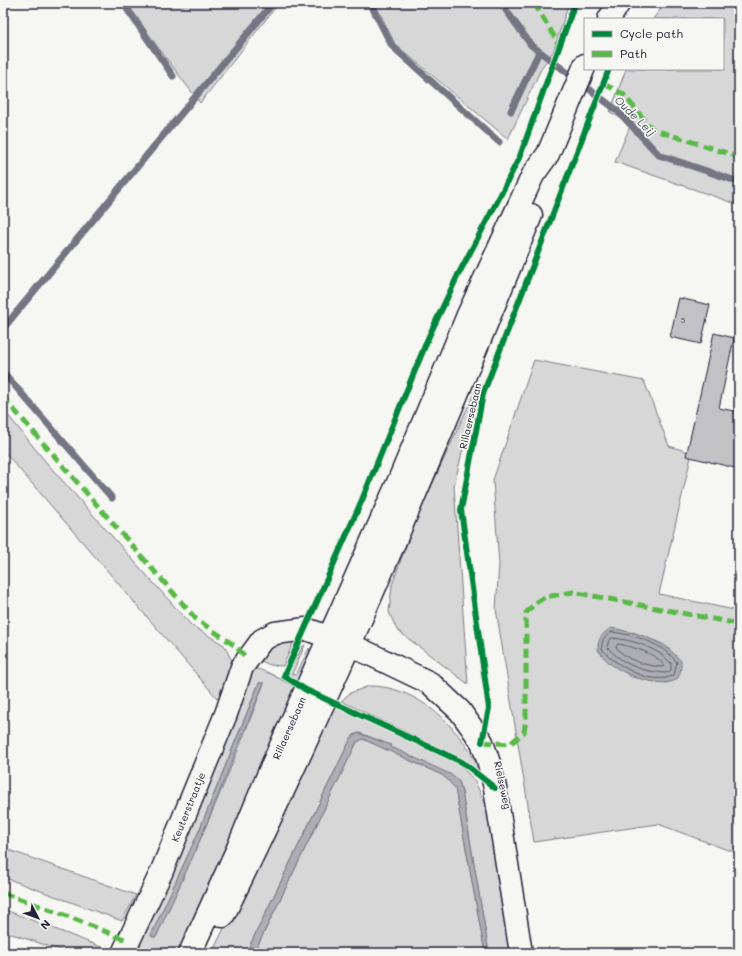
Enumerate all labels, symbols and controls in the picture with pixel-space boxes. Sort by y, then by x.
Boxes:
legend [584,18,724,70]
text: Cycle path [620,25,683,41]
text: Path [620,45,647,61]
water label: Oude Leij [612,92,659,139]
house number: 5 [681,315,686,325]
street label: Rillaersebaan [456,382,484,450]
street label: Rillaersebaan [269,694,309,762]
street label: Rielseweg [491,760,515,811]
street label: Keuterstraatje [168,770,208,844]
north arrow [18,898,58,938]
text: N [37,917,54,933]

